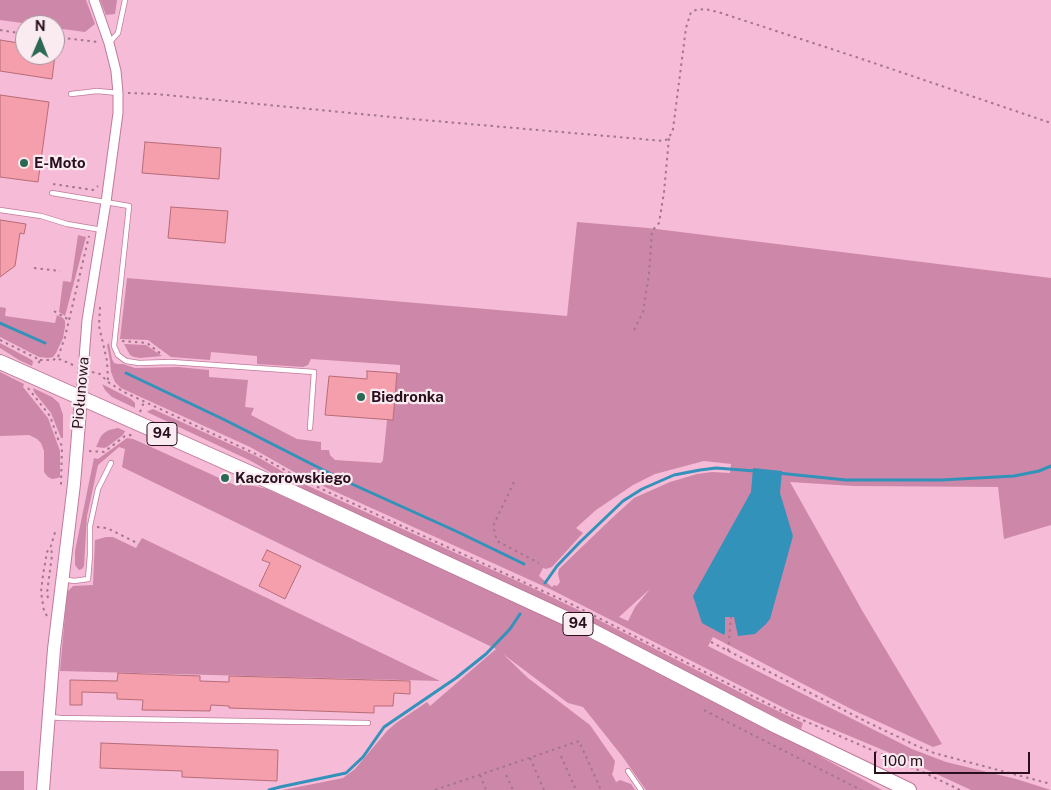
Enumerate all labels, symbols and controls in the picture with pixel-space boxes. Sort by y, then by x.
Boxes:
north arrow [15,15,65,65]
text: N [35,18,46,34]
place label: E-Moto [34,154,86,172]
marker: E-Moto [18,157,30,169]
street label: Piołunowa [69,356,93,430]
place label: Biedronka [371,388,444,406]
marker: Biedronka [355,391,367,403]
road number: 94 [147,422,177,446]
place label: Kaczorowskiego [235,469,351,487]
marker: Kaczorowskiego [219,472,231,484]
road number: 94 [563,612,593,636]
scale bar [876,742,1032,774]
text: 100 m [882,752,923,769]

